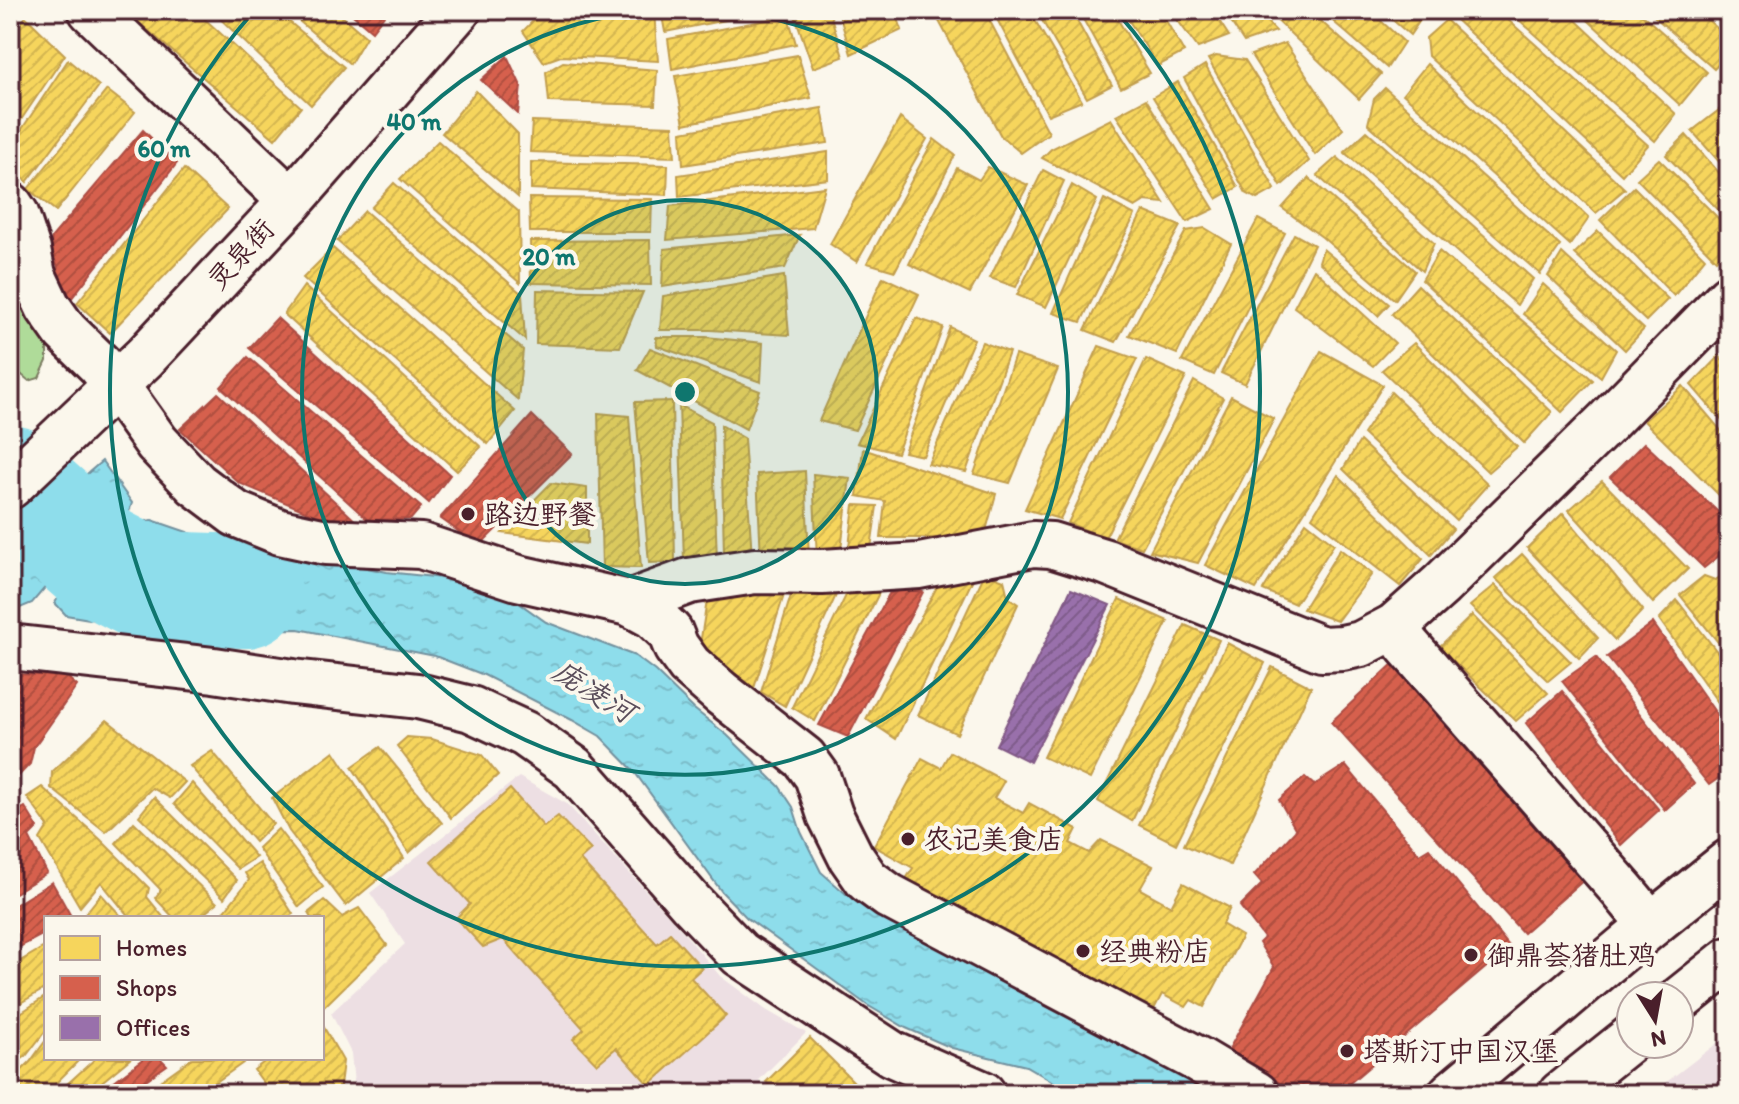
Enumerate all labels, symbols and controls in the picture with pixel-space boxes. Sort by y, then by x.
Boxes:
text: 40 m [387,107,442,136]
text: 60 m [137,134,191,163]
street label: 灵泉街 [199,212,281,296]
text: 20 m [523,242,576,271]
centre of rings [671,378,699,406]
place label: 路边野餐 [484,497,596,531]
marker: 路边野餐 [459,505,477,523]
water label: 庞凌河 [546,651,646,733]
place label: 农记美食店 [924,822,1064,856]
marker: 农记美食店 [899,830,917,848]
legend [44,916,324,1060]
text: Homes [116,933,187,962]
place label: 经典粉店 [1099,934,1211,968]
place label: 御鼎荟猪肚鸡 [1487,938,1655,972]
marker: 经典粉店 [1074,942,1092,960]
marker: 御鼎荟猪肚鸡 [1462,946,1480,964]
text: Shops [116,973,177,1002]
north arrow [1615,980,1695,1060]
text: Offices [116,1013,190,1042]
text: N [1649,1024,1669,1054]
place label: 塔斯汀中国汉堡 [1363,1034,1559,1068]
marker: 塔斯汀中国汉堡 [1338,1042,1356,1060]

